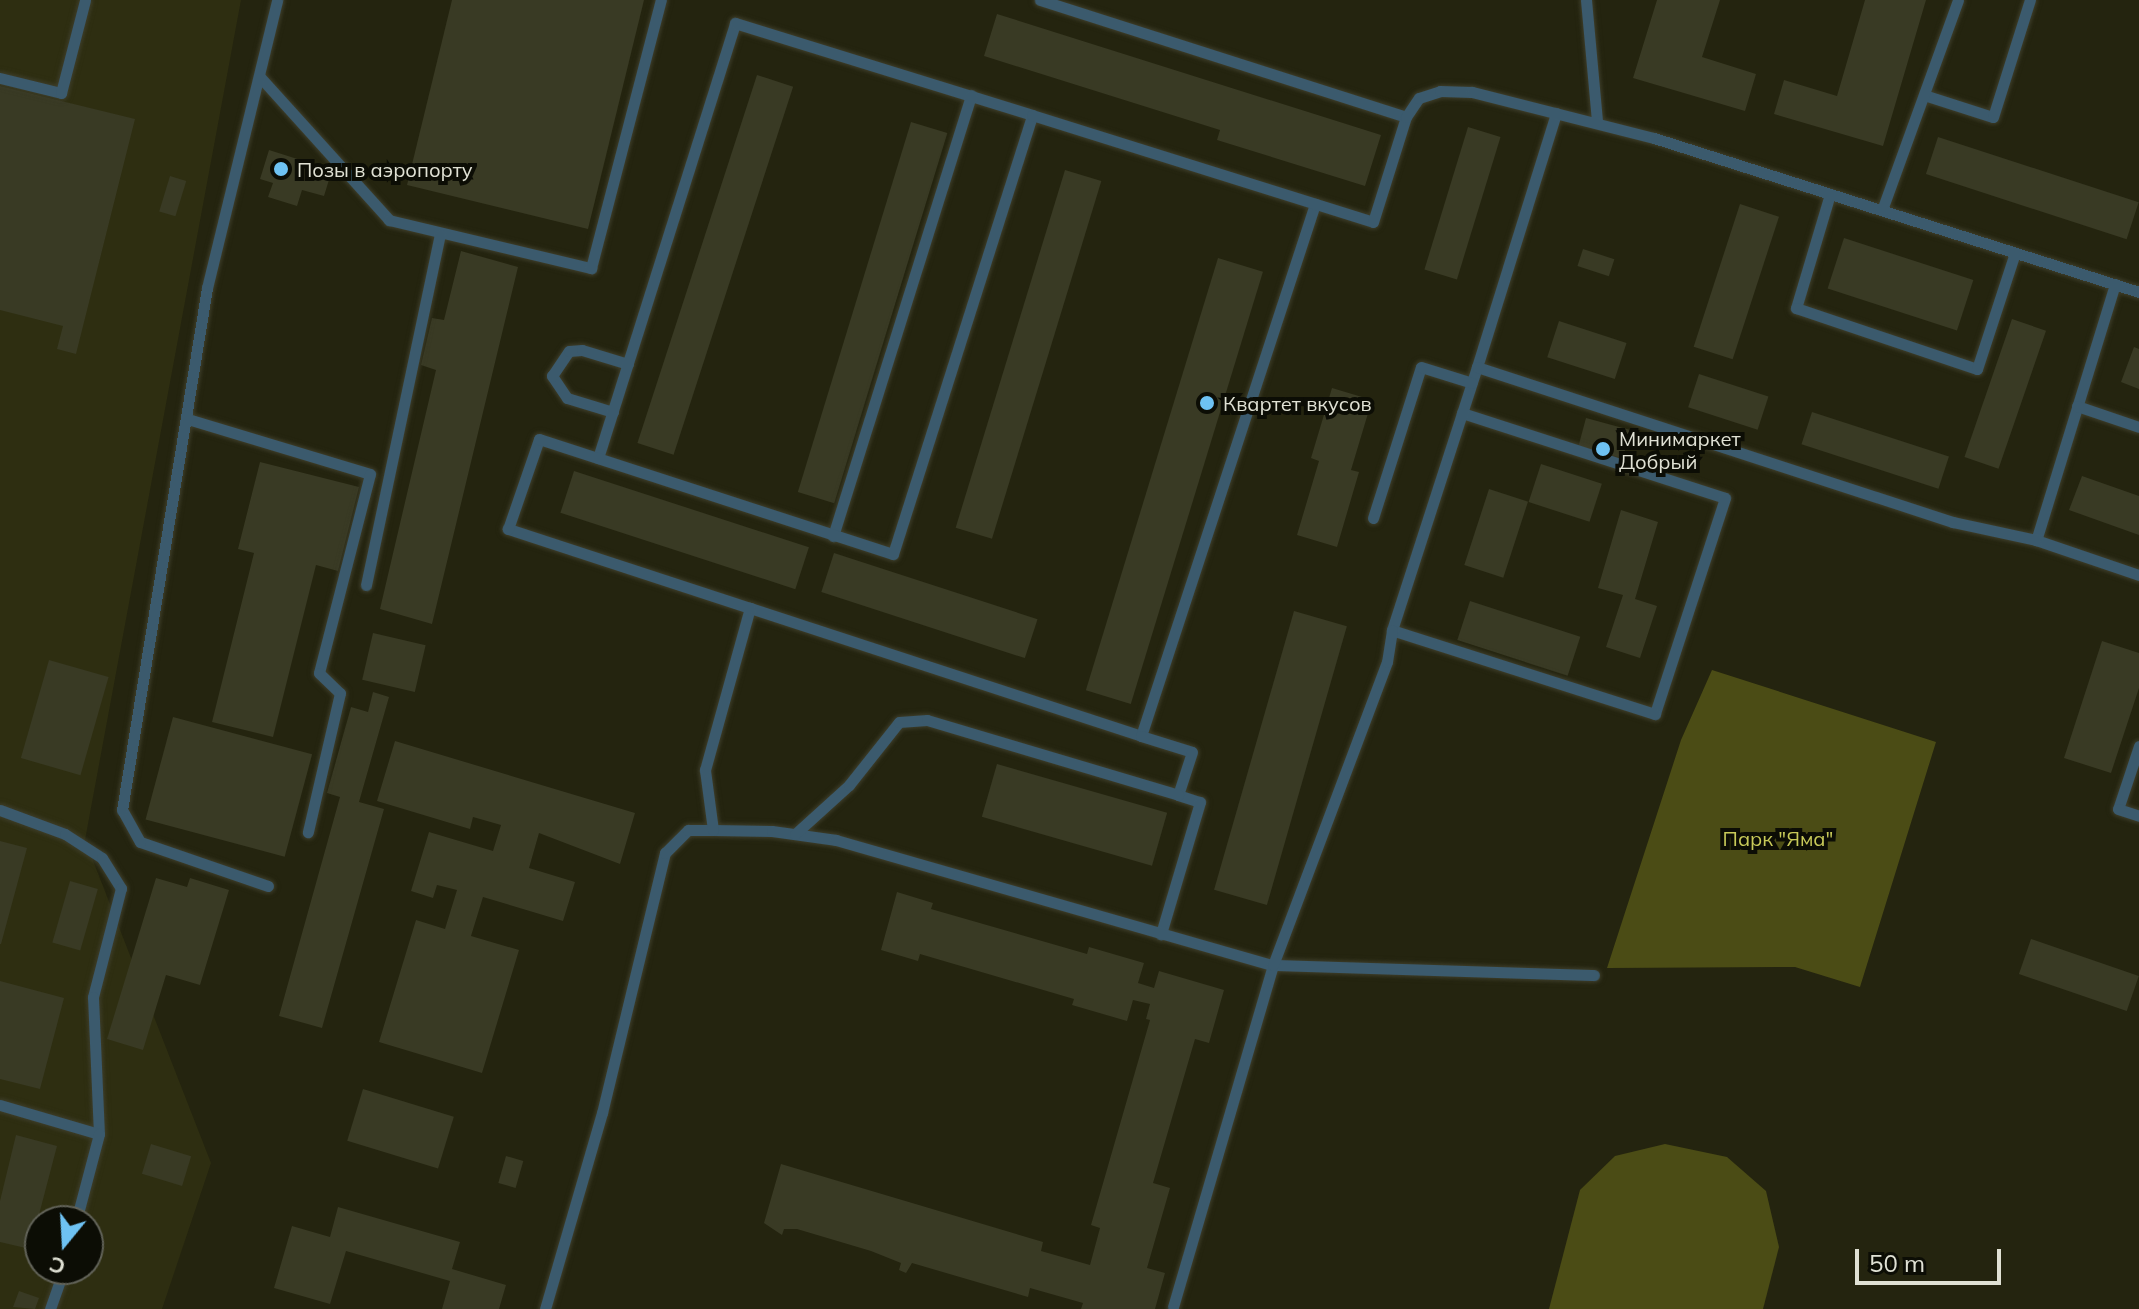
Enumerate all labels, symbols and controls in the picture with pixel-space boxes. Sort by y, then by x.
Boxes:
place label: Позы в аэропорту [297,157,473,181]
marker: Позы в аэропорту [272,160,290,178]
place label: Квартет вкусов [1223,391,1372,415]
marker: Квартет вкусов [1198,394,1216,412]
place label: Минимаркет Добрый [1619,426,1741,473]
marker: Минимаркет Добрый [1594,440,1612,458]
park label: Парк "Яма" [1723,826,1833,850]
north arrow [24,1205,104,1285]
scale bar [1859,1233,2005,1283]
text: 50 m [1869,1248,1925,1278]
text: С [46,1250,69,1282]

